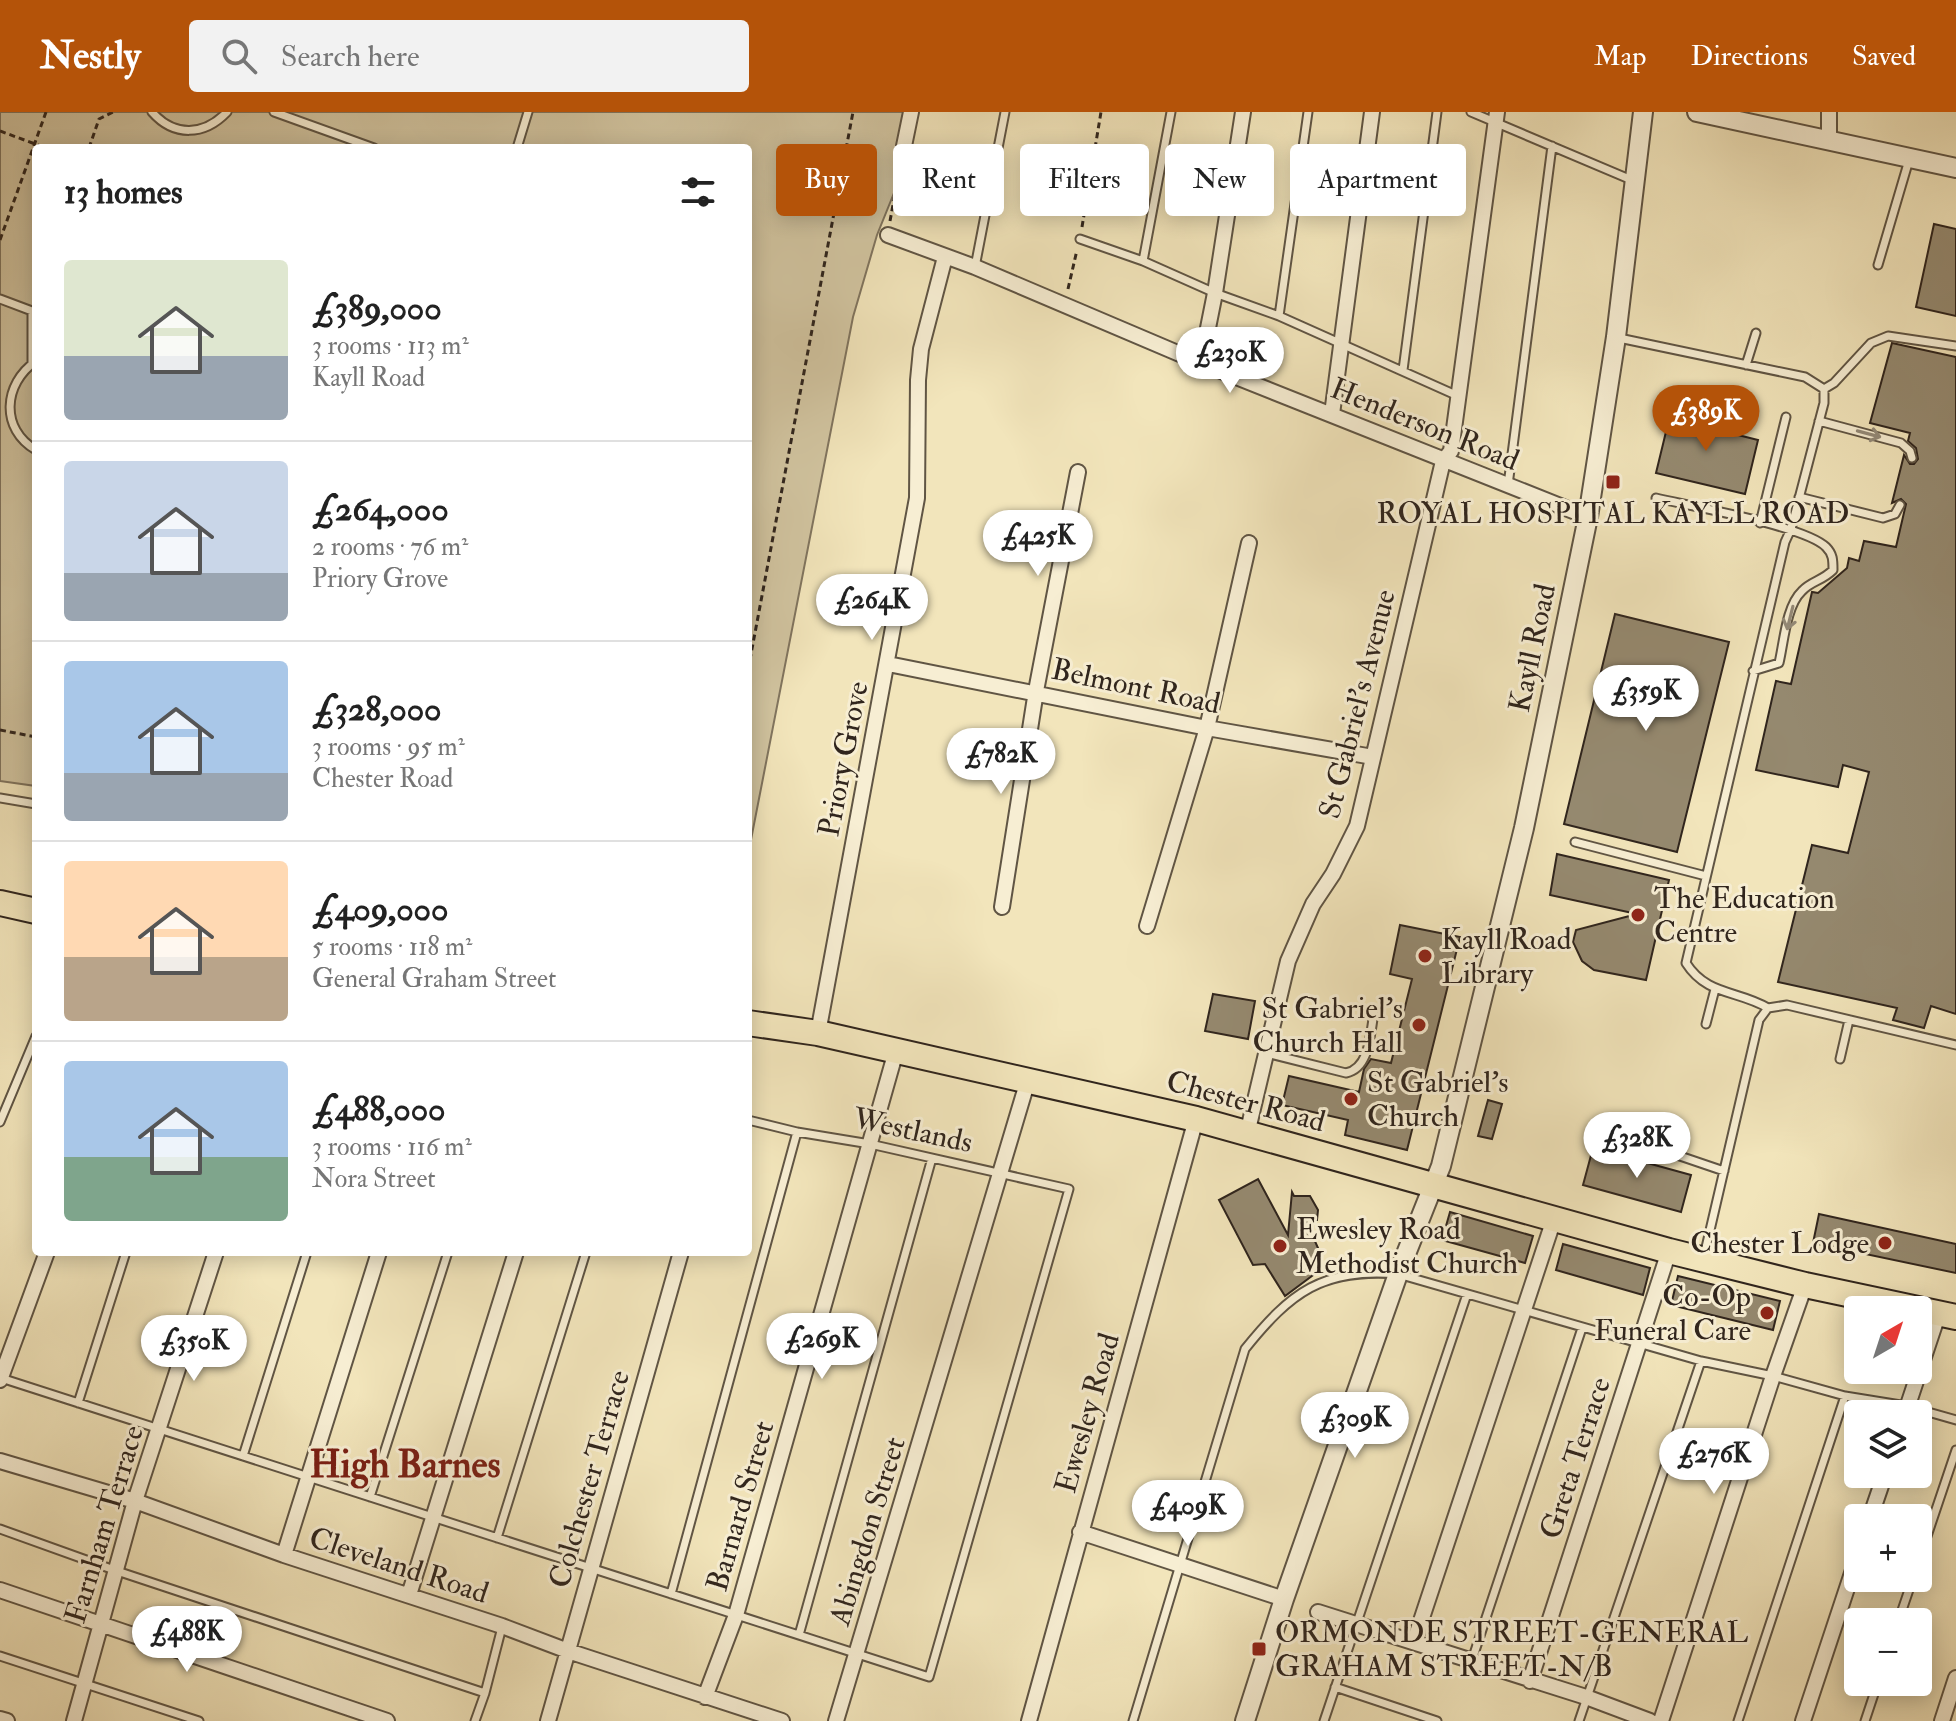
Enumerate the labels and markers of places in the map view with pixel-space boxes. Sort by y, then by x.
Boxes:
pin: £230K [1174,327,1286,395]
pin: £389K [1650,385,1762,453]
marker: ROYAL HOSPITAL KAYLL ROAD [1604,473,1622,491]
place label: ROYAL HOSPITAL KAYLL ROAD [1377,495,1849,532]
pin: £425K [982,510,1094,578]
pin: £264K [816,574,928,642]
pin: £359K [1590,665,1702,733]
pin: £782K [945,728,1057,796]
place label: The Education Centre [1654,880,1835,951]
marker: The Education Centre [1629,906,1647,924]
place label: Kayll Road Library [1441,921,1572,992]
marker: Kayll Road Library [1416,947,1434,965]
place label: St Gabriel's Church Hall [1252,990,1403,1061]
marker: St Gabriel's Church Hall [1410,1016,1428,1034]
place label: St Gabriel's Church [1367,1064,1509,1135]
marker: St Gabriel's Church [1342,1090,1360,1108]
pin: £328K [1581,1112,1693,1180]
place label: Ewesley Road Methodist Church [1296,1211,1518,1282]
place label: Chester Lodge [1690,1225,1869,1262]
marker: Chester Lodge [1876,1234,1894,1252]
marker: Ewesley Road Methodist Church [1271,1237,1289,1255]
place label: Co-Op Funeral Care [1594,1278,1751,1349]
marker: Co-Op Funeral Care [1758,1304,1776,1322]
pin: £269K [766,1313,878,1381]
pin: £350K [138,1315,250,1383]
pin: £309K [1299,1392,1411,1460]
pin: £276K [1658,1428,1770,1496]
pin: £409K [1132,1480,1244,1548]
pin: £488K [131,1606,243,1674]
place label: ORMONDE STREET-GENERAL GRAHAM STREET-N/B [1275,1614,1749,1685]
marker: ORMONDE STREET-GENERAL GRAHAM STREET-N/B [1250,1640,1268,1658]

